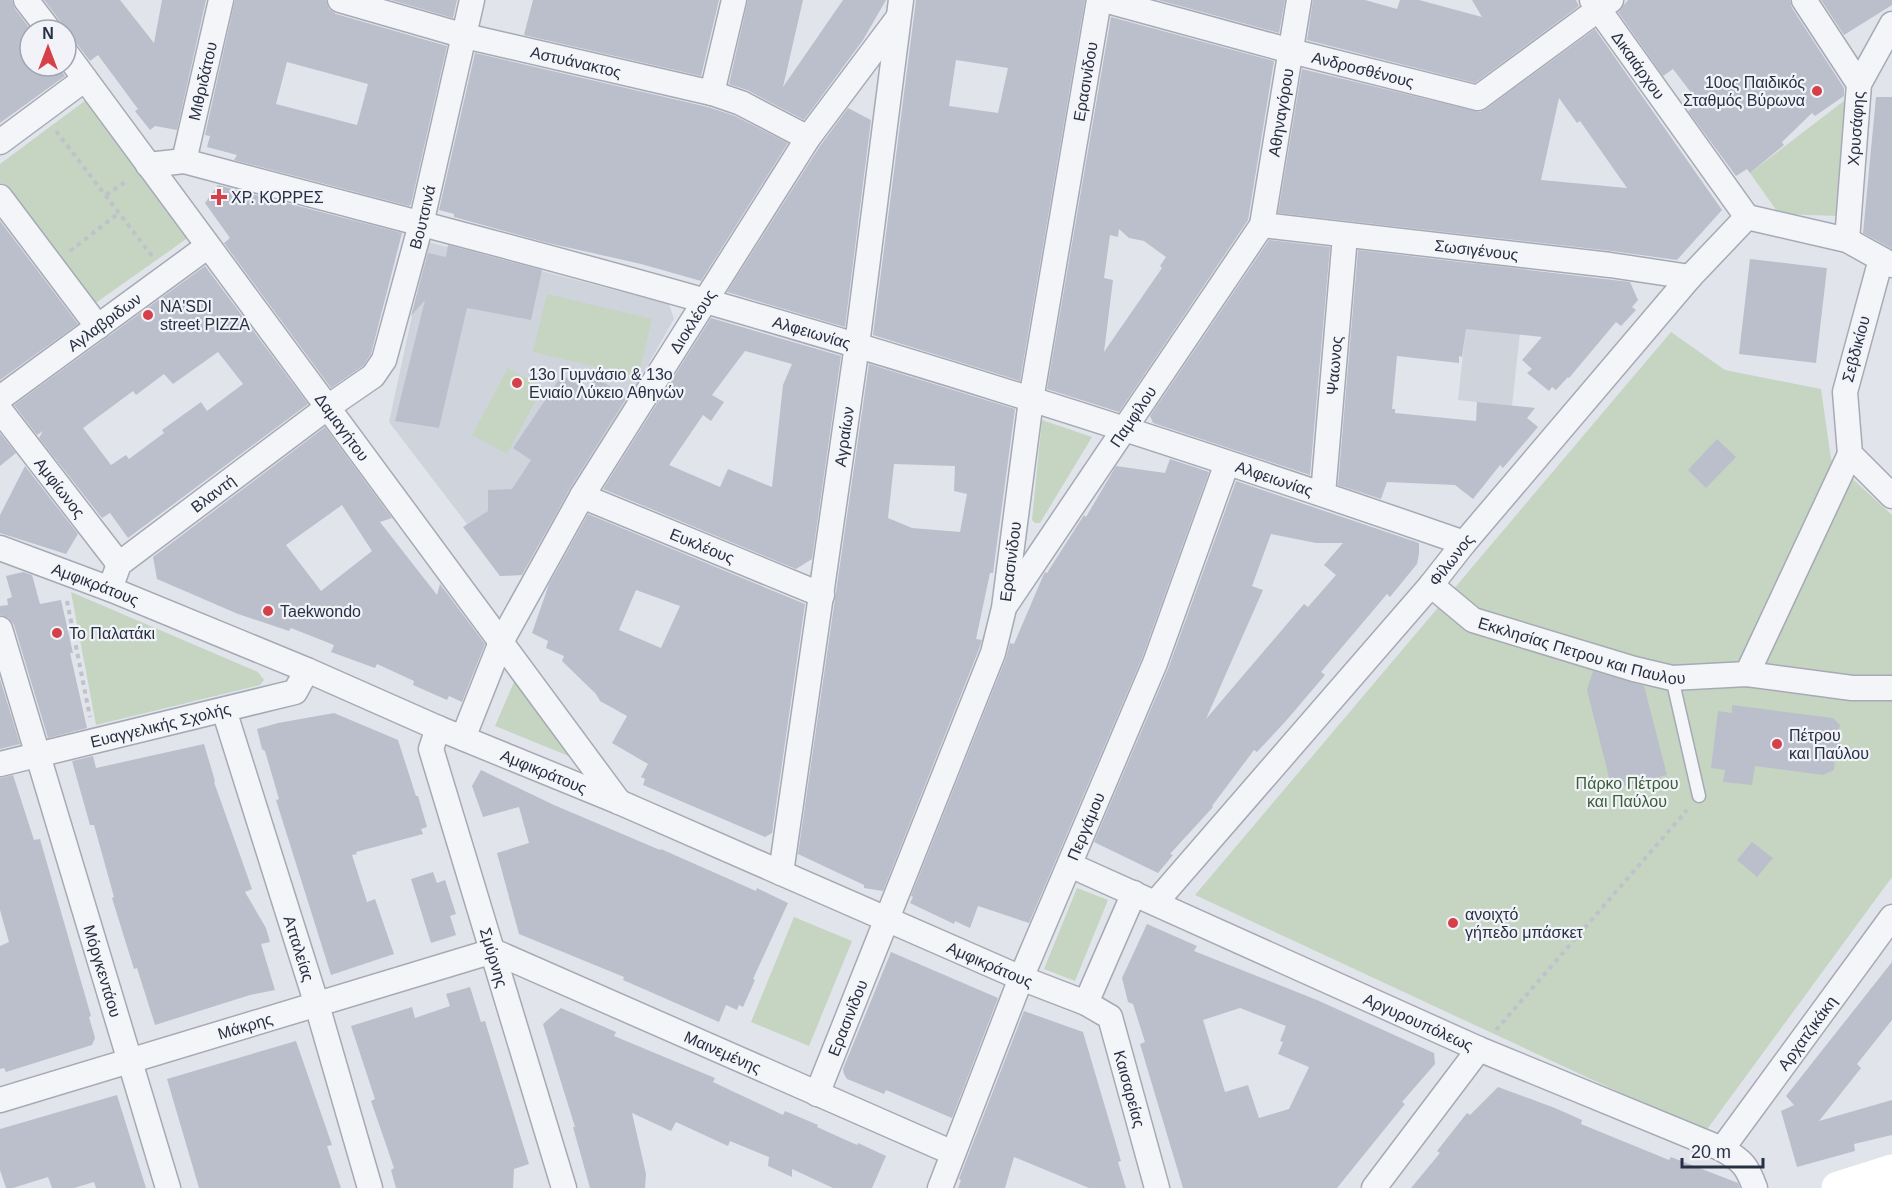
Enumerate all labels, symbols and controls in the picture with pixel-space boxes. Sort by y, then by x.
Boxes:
north arrow [18,18,78,78]
text: N [42,25,54,42]
street label: Δικαιάρχου [1609,28,1668,102]
street label: Μιθριδάτου [185,40,220,122]
street label: Ερασινίδου [1070,40,1100,123]
street label: Αστυάνακτος [529,43,623,80]
street label: Ανδροσθένους [1310,48,1416,90]
street label: Αθηναγόρου [1265,67,1296,158]
place label: 10ος Παιδικός Σταθμός Βύρωνα [1683,74,1805,109]
marker: 10ος Παιδικός Σταθμός Βύρωνα [1810,84,1824,98]
street label: Χρυσάφης [1844,90,1867,166]
street label: Βουτσινά [406,184,438,251]
place label: ΧΡ. ΚΟΡΡΕΣ [231,189,324,206]
marker: ΧΡ. ΚΟΡΡΕΣ [212,190,226,204]
street label: Σωσιγένους [1434,236,1520,263]
street label: Διοκλέους [666,286,719,356]
street label: Αγλαβριδων [64,289,144,354]
place label: NA'SDI street PIZZA [160,298,250,333]
marker: NA'SDI street PIZZA [141,308,155,322]
street label: Αλφειωνίας [771,313,853,352]
street label: Σεβδικίου [1839,314,1873,384]
street label: Ψαωνος [1323,335,1345,396]
place label: 13ο Γυμνάσιο & 13ο Ενιαίο Λύκειο Αθηνών [529,366,684,401]
marker: 13ο Γυμνάσιο & 13ο Ενιαίο Λύκειο Αθηνών [510,376,524,390]
street label: Παμφίλου [1106,383,1159,450]
street label: Δαμαγήτου [312,390,373,464]
street label: Αγραίων [831,405,857,468]
street label: Αμφίωνος [32,454,89,521]
street label: Αλφειωνίας [1233,457,1315,499]
street label: Βλαντή [187,471,238,516]
street label: Ερασινίδου [996,520,1024,603]
street label: Ευκλέους [668,525,737,566]
street label: Φίλωνος [1425,530,1477,589]
street label: Αμφικράτους [50,560,142,609]
place label: Taekwondo [280,603,361,620]
marker: Taekwondo [261,604,275,618]
street label: Εκκλησίας Πετρου και Παυλου [1476,614,1686,687]
place label: Το Παλατάκι [69,625,156,642]
marker: Το Παλατάκι [50,626,64,640]
street label: Ευαγγελικής Σχολής [89,700,232,750]
place label: Πέτρου και Παύλου [1789,727,1869,762]
marker: Πέτρου και Παύλου [1770,737,1784,751]
street label: Αμφικράτους [498,746,590,797]
park label: Πάρκο Πέτρου και Παύλου [1576,775,1678,810]
street label: Περγάμου [1064,790,1107,863]
place label: ανοιχτό γήπεδο μπάσκετ [1465,906,1584,941]
street label: Ατταλείας [281,913,318,984]
marker: ανοιχτό γήπεδο μπάσκετ [1446,916,1460,930]
street label: Μόργκεντάου [81,923,125,1019]
street label: Σμύρνης [477,926,511,990]
street label: Αμφικράτους [944,938,1035,990]
street label: Ερασινίδου [825,977,870,1058]
street label: Αργυρουπόλεως [1361,990,1476,1054]
street label: Αρχατζικάκη [1774,993,1840,1073]
street label: Μάκρης [216,1010,275,1042]
street label: Μαινεμένης [682,1028,764,1076]
street label: Καισαρείας [1111,1048,1149,1130]
scale bar [1682,1131,1763,1169]
text: 20 m [1691,1142,1731,1162]

